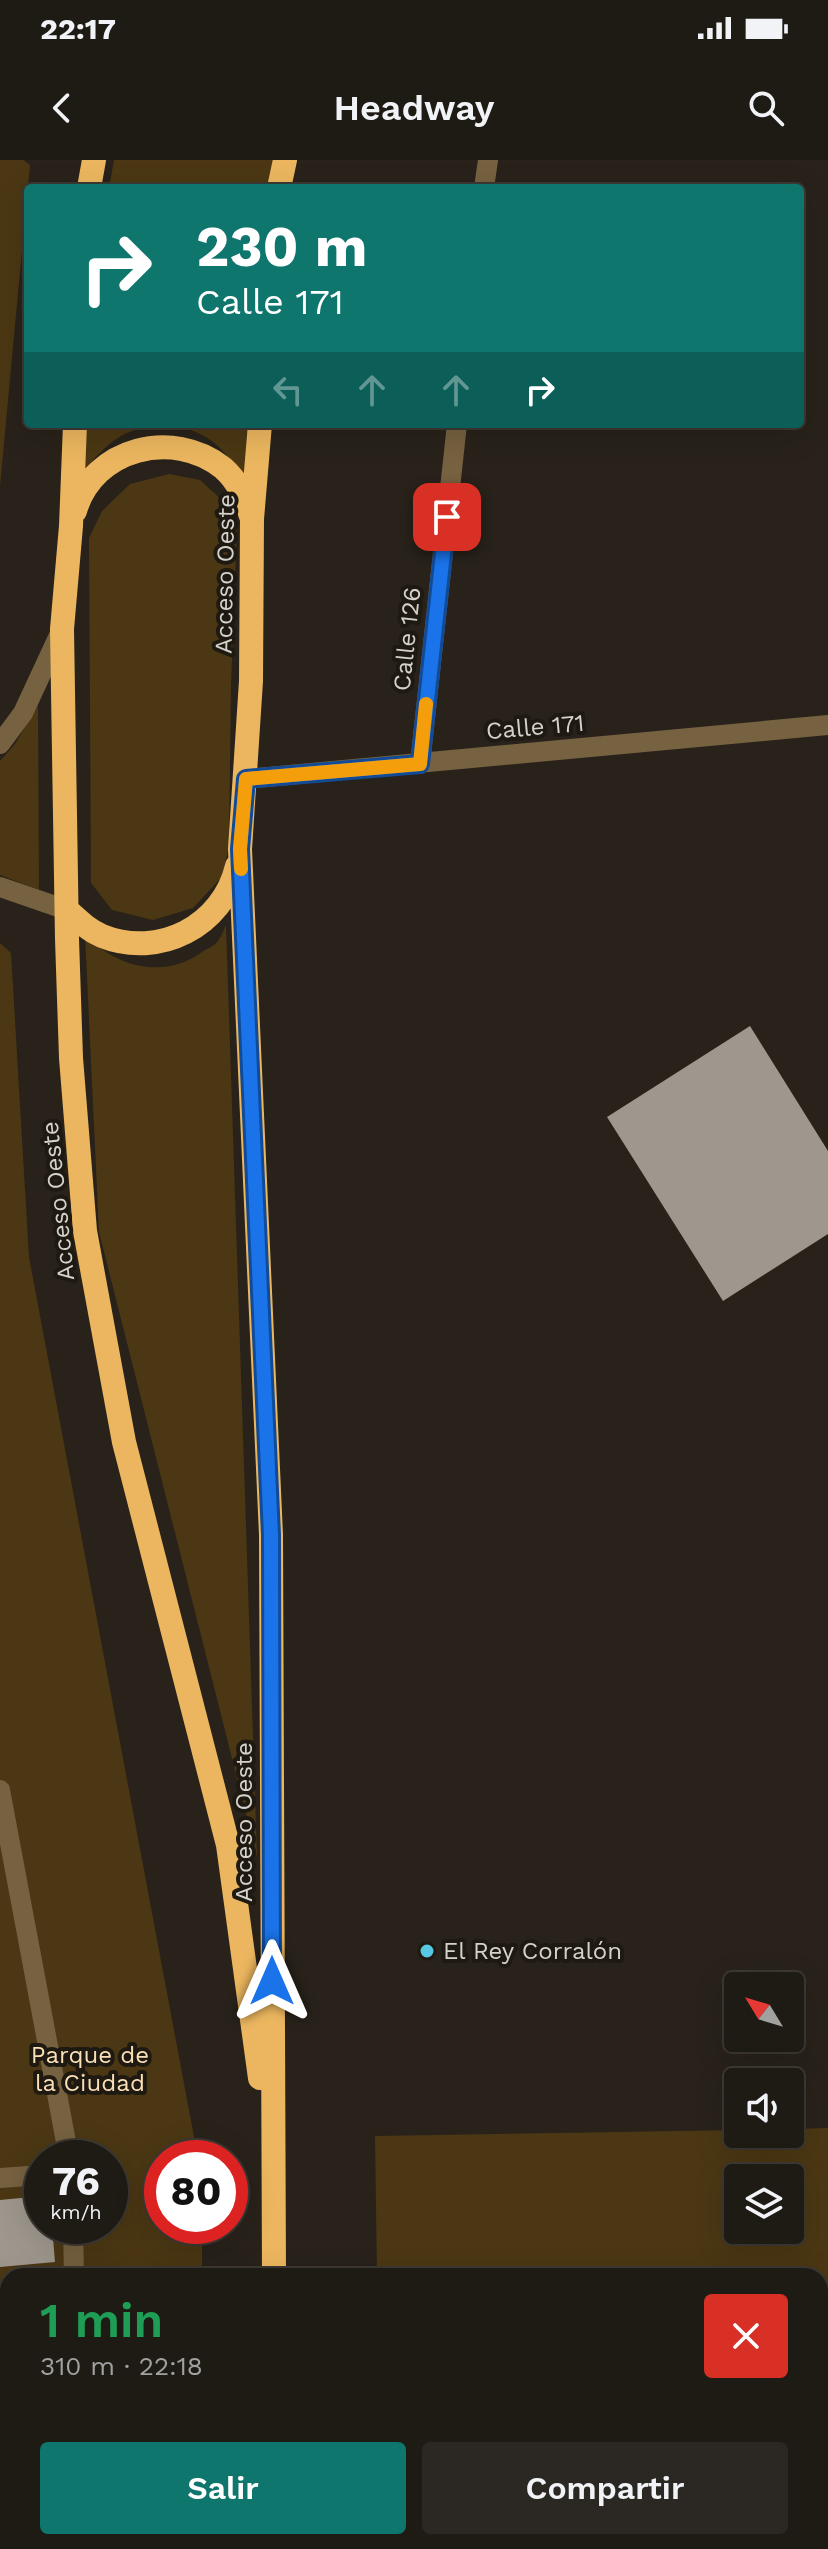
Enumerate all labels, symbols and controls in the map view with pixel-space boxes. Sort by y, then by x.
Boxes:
text: 22:17 [40,11,116,46]
icon: back [40,86,84,130]
icon: search [744,86,788,130]
text: Headway [334,87,494,129]
text: 230 m [196,214,367,280]
icon: right [64,216,168,320]
text: Calle 171 [196,281,344,323]
icon: left [266,368,310,412]
icon: ahead [350,368,394,412]
icon: ahead [434,368,478,412]
icon: right [518,368,562,412]
pin [413,483,481,551]
street label: Acceso Oeste [210,494,240,654]
icon: arrive [425,495,469,539]
street label: Calle 126 [388,586,426,692]
street label: Calle 171 [485,709,585,745]
street label: Acceso Oeste [36,1120,80,1282]
street label: Acceso Oeste [230,1742,258,1902]
place label: El Rey Corralón [443,1937,622,1965]
position arrow [230,1939,314,2023]
marker: El Rey Corralón [418,1942,436,1960]
north arrow [724,1972,804,2052]
map controls [724,1972,804,2244]
park label: Parque de la Ciudad [31,2041,149,2097]
button: sound [724,2068,804,2148]
speed limit sign: 80 [144,2140,248,2244]
text: 76 [52,2158,100,2205]
button: layers [724,2164,804,2244]
text: km/h [50,2200,102,2224]
text: 1 min [40,2292,163,2349]
button: close [704,2294,788,2378]
text: 310 m · 22:18 [40,2351,203,2381]
button: Salir [40,2442,406,2534]
button: Compartir [422,2442,788,2534]

